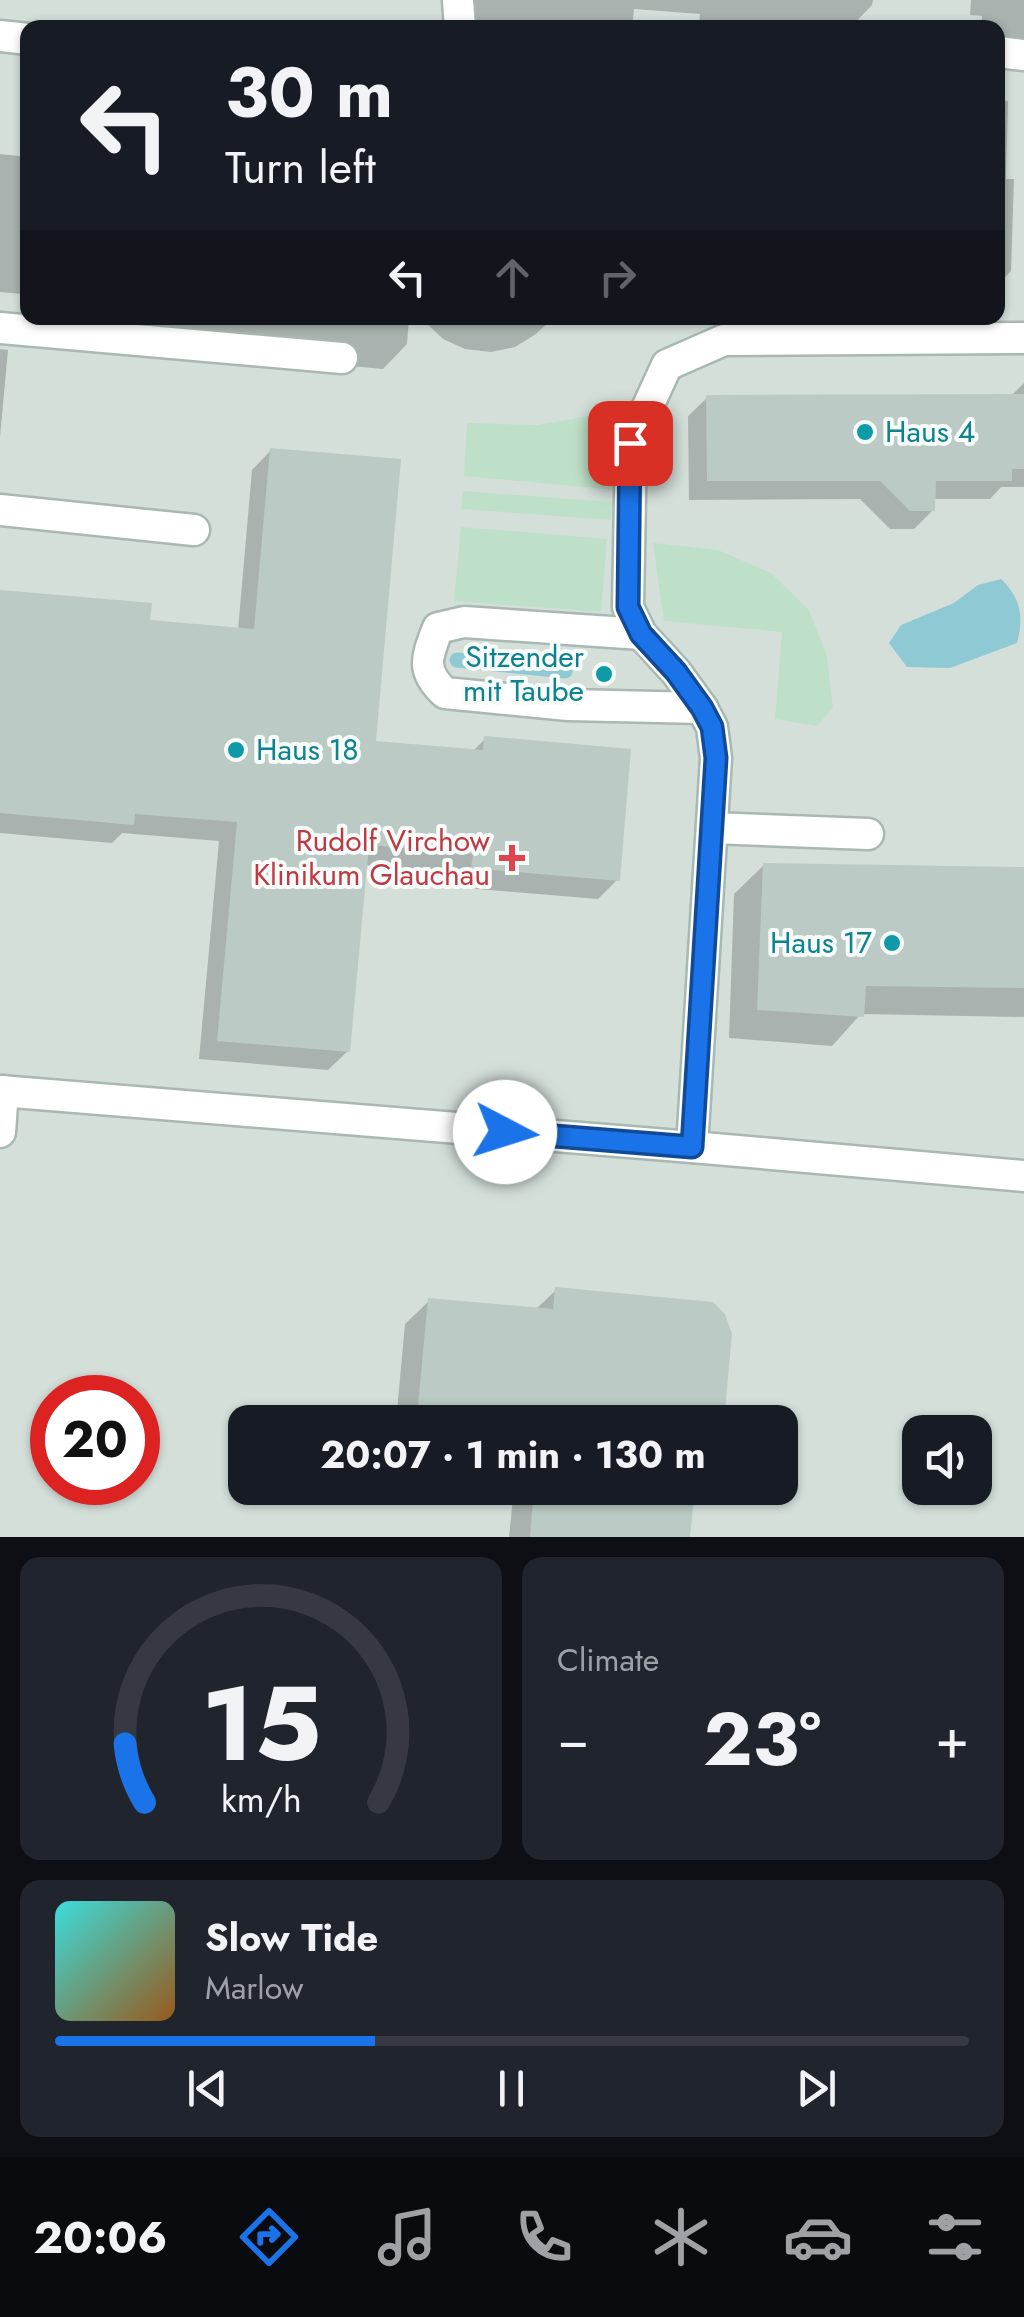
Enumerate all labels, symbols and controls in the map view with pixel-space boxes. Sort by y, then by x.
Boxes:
text: 30 m [225,42,393,143]
icon: left [60,60,190,190]
text: Turn left [225,135,376,200]
icon: left [380,250,435,305]
icon: ahead [485,250,540,305]
icon: right [590,250,645,305]
pin [588,401,673,486]
place label: Haus 4 [885,410,975,453]
icon: arrive [603,416,658,471]
marker: Haus 4 [854,421,876,443]
place label: Sitzender mit Taube [463,635,585,712]
marker: Sitzender mit Taube [593,663,615,685]
place label: Haus 18 [256,728,359,771]
marker: Haus 18 [225,739,247,761]
place label: Rudolf Virchow Klinikum Glauchau [253,819,491,896]
marker: Rudolf Virchow Klinikum Glauchau [499,845,525,871]
place label: Haus 17 [770,921,872,964]
marker: Haus 17 [881,932,903,954]
position arrow [453,1080,557,1184]
speed limit sign: 20 [30,1375,160,1505]
map controls [902,1415,992,1505]
button: sound [902,1415,992,1505]
text: 20:07 · 1 min · 130 m [320,1427,706,1482]
text: Climate [557,1637,659,1683]
text: 15 [201,1649,321,1799]
text: 23° [703,1685,821,1793]
text: − [557,1699,589,1779]
text: + [935,1699,969,1779]
text: km/h [221,1774,301,1825]
text: Slow Tide [205,1910,378,1965]
text: Marlow [205,1965,303,2011]
icon: previous [180,2061,235,2116]
icon: pause [484,2061,539,2116]
icon: next [789,2061,844,2116]
icon: directions [234,2202,304,2272]
icon: music [372,2202,442,2272]
icon: phone [509,2202,579,2272]
icon: climate [646,2202,716,2272]
icon: car [783,2202,853,2272]
icon: filters [920,2202,990,2272]
text: 20:06 [34,2205,167,2270]

